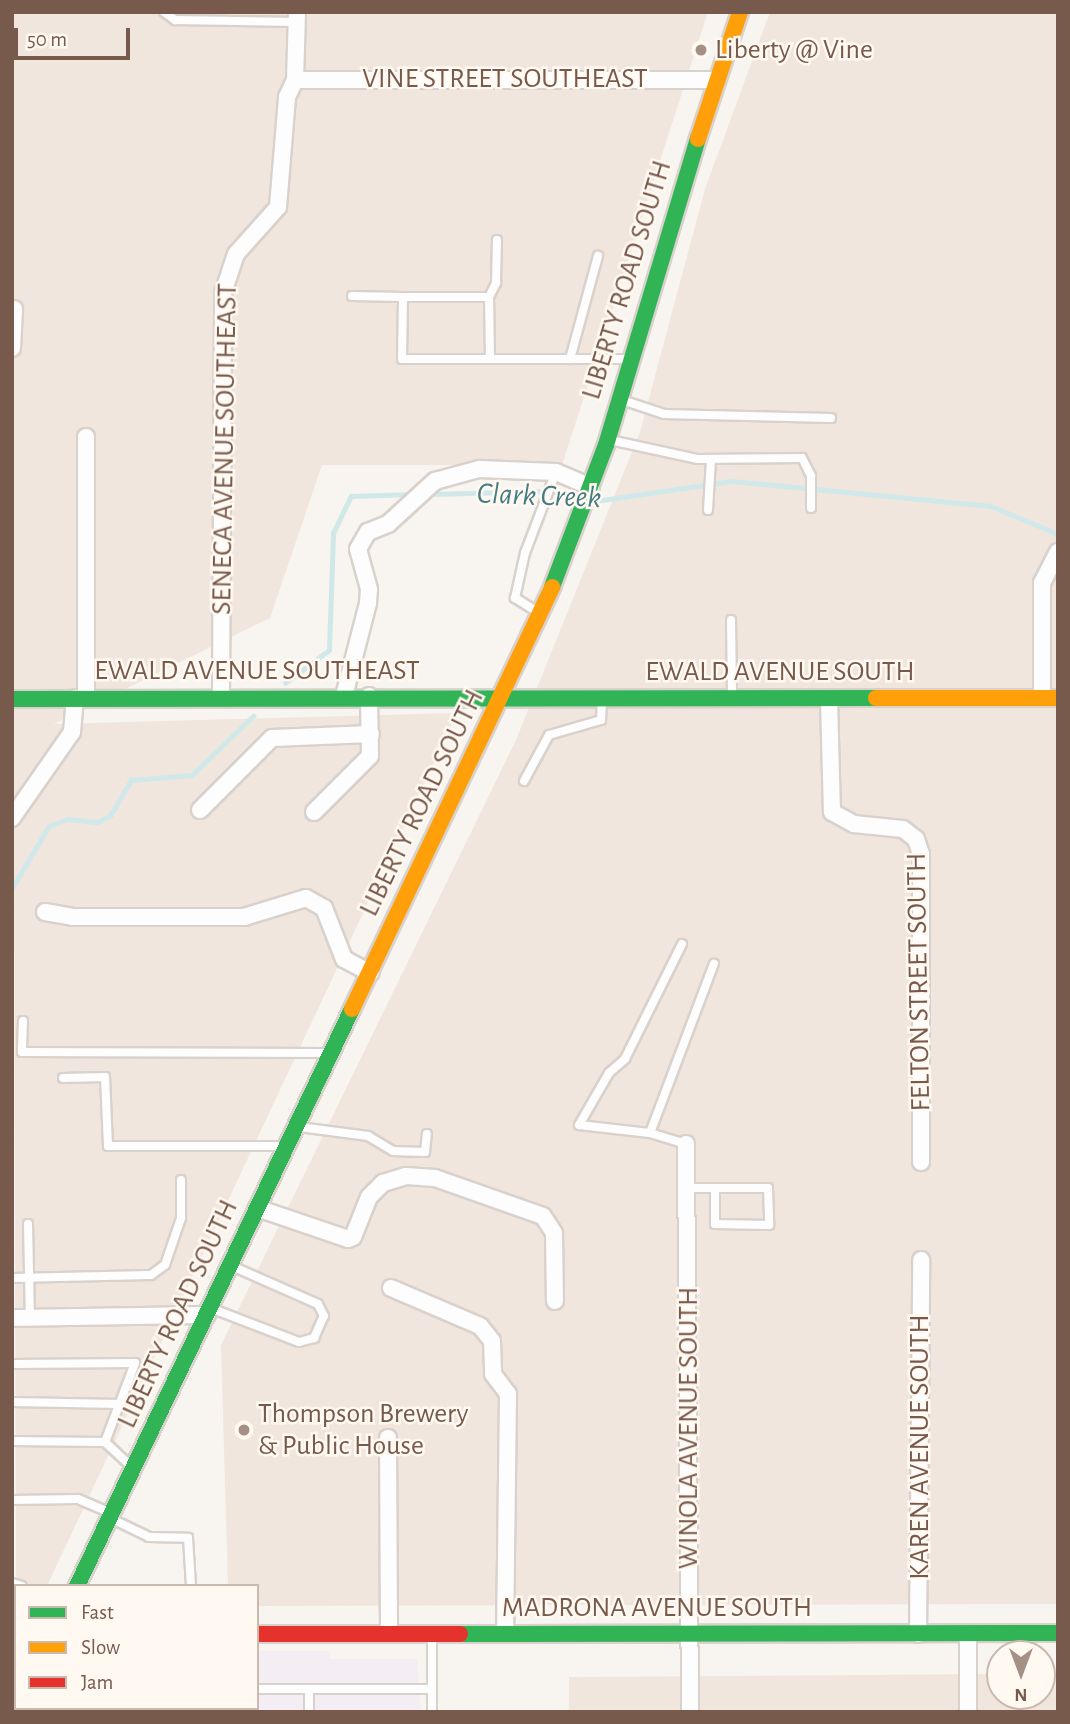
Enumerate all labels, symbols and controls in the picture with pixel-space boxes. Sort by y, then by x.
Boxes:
scale bar [18,14,133,58]
text: 50 m [27,29,67,50]
place label: Liberty @ Vine [715,33,873,67]
marker: Liberty @ Vine [693,42,709,58]
street label: VINE STREET SOUTHEAST [362,62,648,96]
street label: LIBERTY ROAD SOUTH [575,156,679,404]
street label: SENECA AVENUE SOUTHEAST [205,283,245,615]
water label: Clark Creek [476,476,602,516]
street label: EWALD AVENUE SOUTHEAST [94,654,420,688]
street label: EWALD AVENUE SOUTH [645,655,915,689]
street label: LIBERTY ROAD SOUTH [352,684,492,922]
street label: FELTON STREET SOUTH [900,852,938,1112]
street label: LIBERTY ROAD SOUTH [110,1194,246,1434]
street label: WINOLA AVENUE SOUTH [672,1287,706,1569]
street label: KAREN AVENUE SOUTH [903,1314,937,1580]
place label: Thompson Brewery & Public House [258,1397,468,1463]
marker: Thompson Brewery & Public House [236,1422,252,1438]
legend [14,1584,259,1710]
street label: MADRONA AVENUE SOUTH [502,1591,812,1625]
text: Fast [81,1602,114,1623]
text: Slow [81,1637,120,1658]
north arrow [986,1640,1056,1710]
text: Jam [81,1672,113,1693]
text: N [1014,1685,1028,1704]

